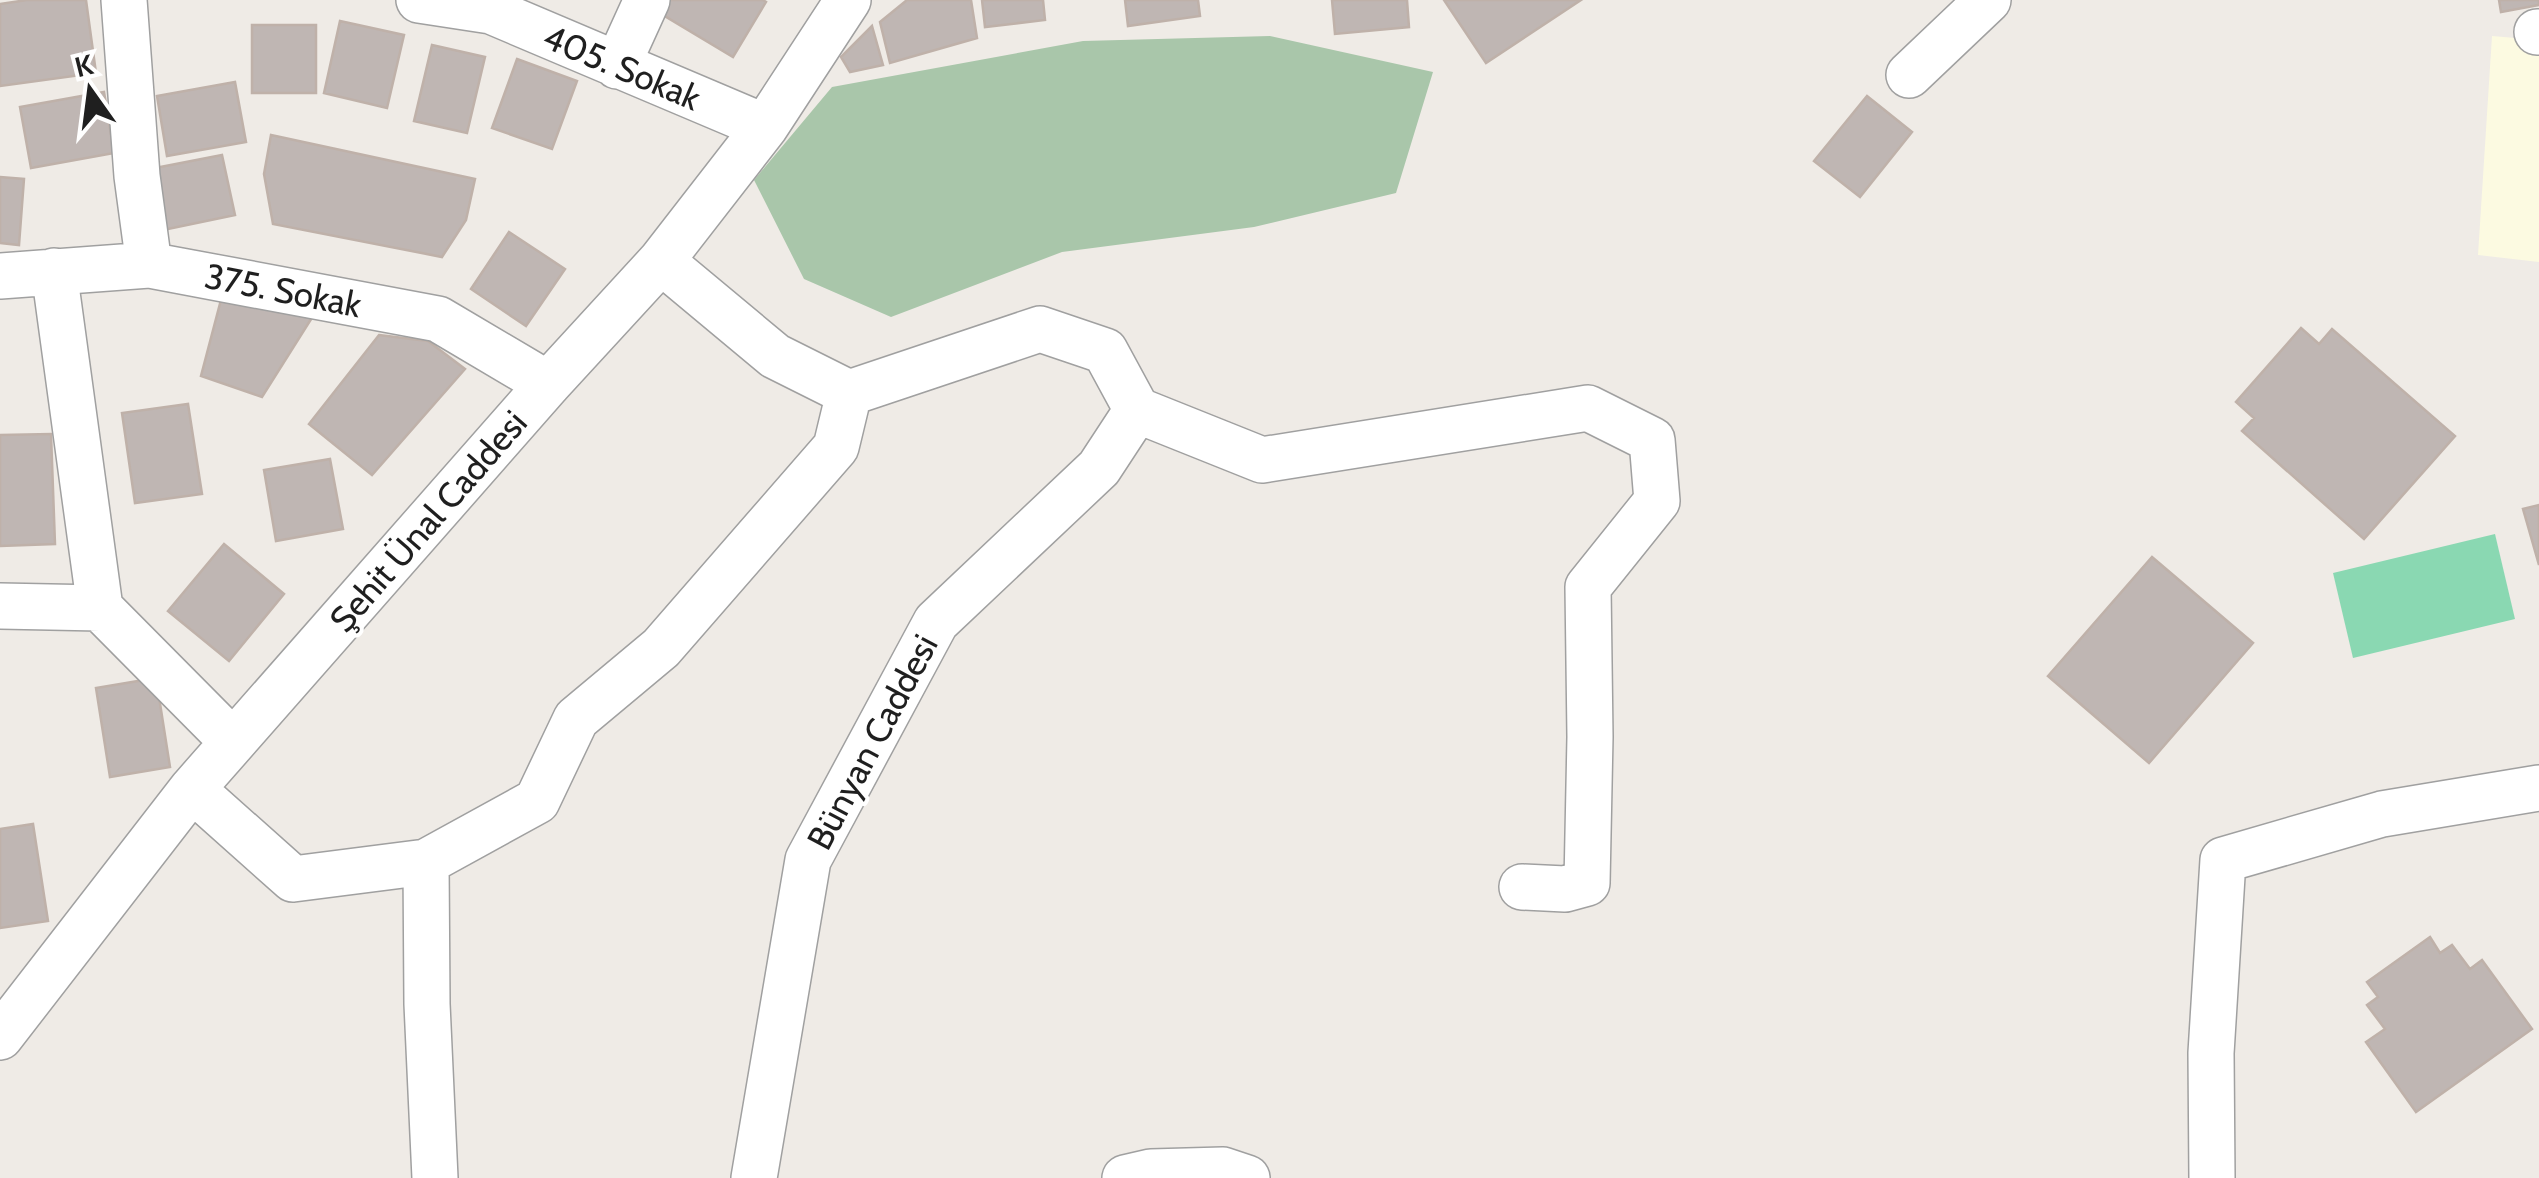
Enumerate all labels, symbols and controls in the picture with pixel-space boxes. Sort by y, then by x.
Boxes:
street label: 405. Sokak [537,15,707,119]
north arrow [40,40,140,140]
text: K [71,47,97,84]
street label: 375. Sokak [201,254,365,326]
street label: Şehit Ünal Caddesi [320,402,536,640]
street label: Bünyan Caddesi [797,627,947,857]

